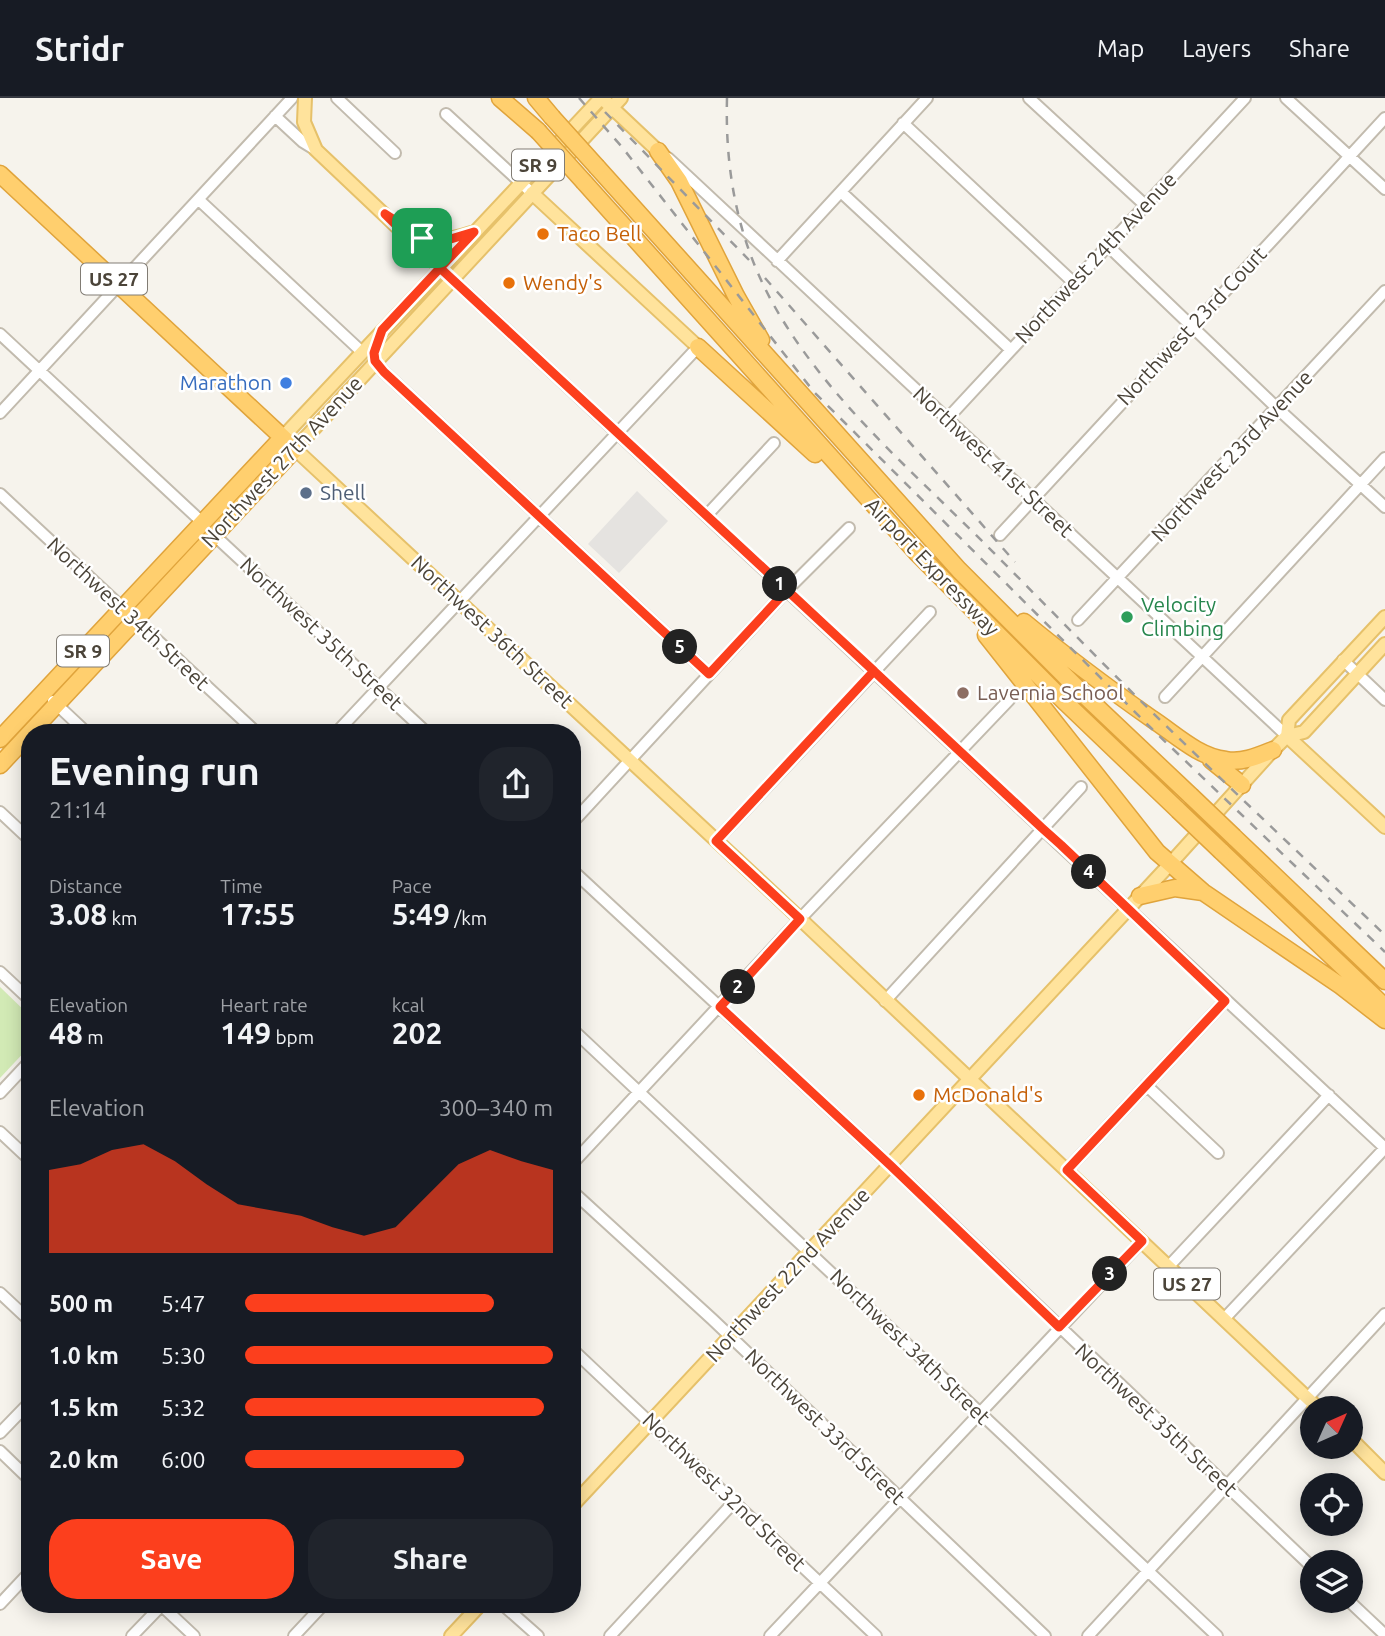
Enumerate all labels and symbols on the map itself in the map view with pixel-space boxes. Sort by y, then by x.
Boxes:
road number: SR 9 [512,150,564,180]
street label: Northwest 24th Avenue [1010,167,1181,348]
pin [392,208,452,268]
place label: Taco Bell [557,221,641,245]
marker: Taco Bell [535,226,551,242]
street label: Northwest 23rd Court [1112,241,1271,409]
road number: US 27 [81,264,147,294]
place label: Wendy's [523,270,602,294]
marker: Wendy's [501,275,517,291]
street label: Northwest 23rd Avenue [1146,365,1317,546]
place label: Marathon [180,370,272,394]
street label: Northwest 27th Avenue [196,371,367,552]
marker: Marathon [278,375,294,391]
street label: Northwest 41st Street [909,381,1079,542]
place label: Shell [320,480,366,504]
marker: Shell [298,485,314,501]
street label: Airport Expressway [861,492,1005,640]
street label: Northwest 34th Street [43,532,215,695]
street label: Northwest 36th Street [407,550,579,713]
street label: Northwest 35th Street [236,552,408,715]
pin: 1 [762,566,798,602]
place label: Velocity Climbing [1141,592,1224,640]
marker: Velocity Climbing [1119,609,1135,625]
pin: 5 [662,630,698,664]
road number: SR 9 [57,636,109,666]
place label: Lavernia School [977,680,1124,704]
marker: Lavernia School [955,685,971,701]
pin: 4 [1072,854,1106,890]
pin: 2 [720,970,756,1004]
place label: McDonald's [933,1082,1043,1106]
marker: McDonald's [911,1087,927,1103]
street label: Northwest 22nd Avenue [700,1182,874,1366]
pin: 3 [1092,1256,1128,1292]
street label: Northwest 34th Street [826,1264,996,1429]
road number: US 27 [1154,1268,1220,1300]
street label: Northwest 35th Street [1071,1338,1243,1501]
street label: Northwest 33rd Street [741,1344,911,1509]
north arrow [1300,1396,1363,1460]
street label: Northwest 32nd Street [638,1407,811,1575]

